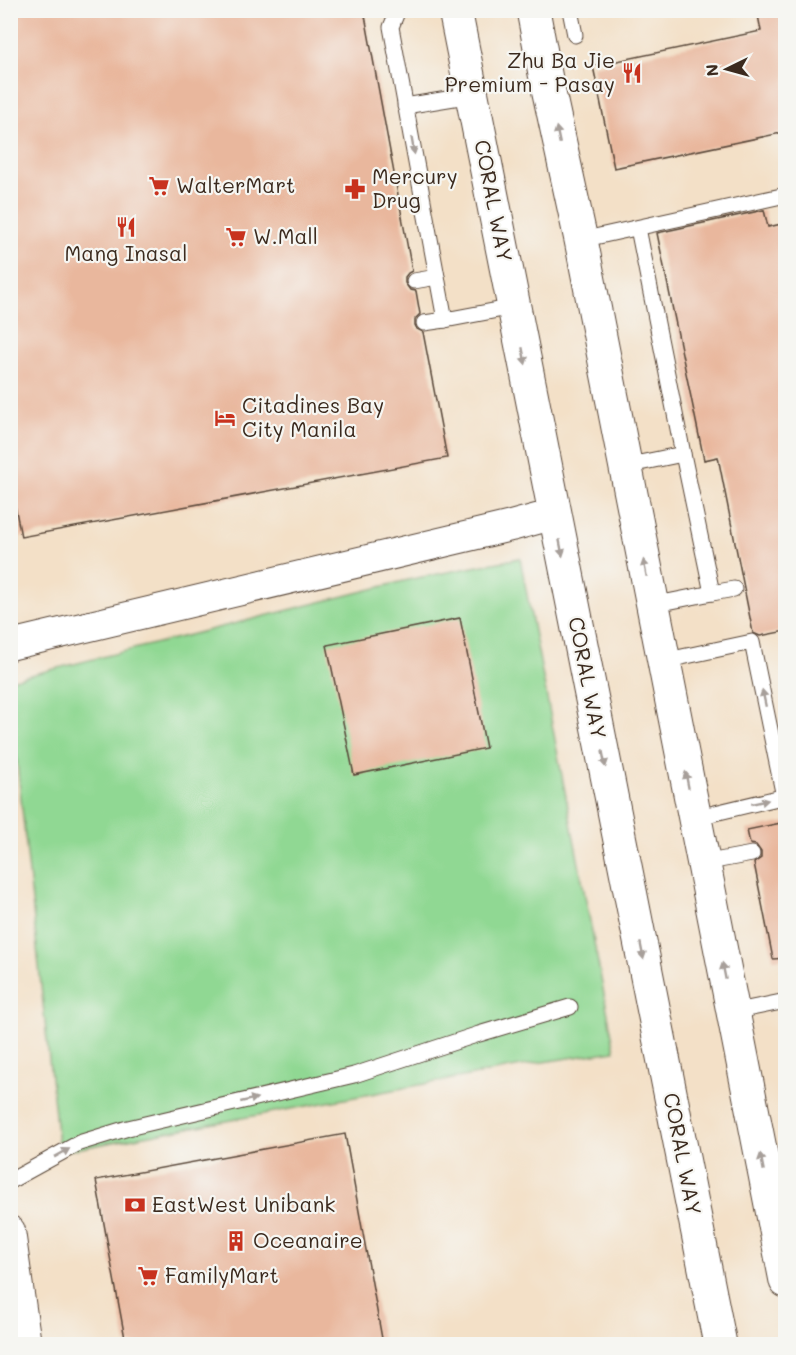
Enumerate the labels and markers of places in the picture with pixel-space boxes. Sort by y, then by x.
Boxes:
place label: Zhu Ba Jie Premium - Pasay [445,46,615,97]
restaurant icon: Zhu Ba Jie Premium - Pasay [620,61,644,85]
place label: Mercury Drug [372,162,458,213]
place label: WalterMart [176,171,295,198]
supermarket icon: WalterMart [147,174,171,198]
pharmacy icon: Mercury Drug [343,177,367,201]
restaurant icon: Mang Inasal [114,215,138,239]
place label: W.Mall [253,222,318,249]
supermarket icon: W.Mall [224,225,248,249]
place label: Mang Inasal [65,239,187,266]
place label: Citadines Bay City Manila [242,391,384,442]
hotel icon: Citadines Bay City Manila [213,406,237,430]
place label: EastWest Unibank [152,1190,335,1217]
bank icon: EastWest Unibank [123,1193,147,1217]
place label: Oceanaire [253,1226,363,1253]
building icon: Oceanaire [224,1229,248,1253]
place label: FamilyMart [165,1261,279,1288]
supermarket icon: FamilyMart [136,1264,160,1288]

